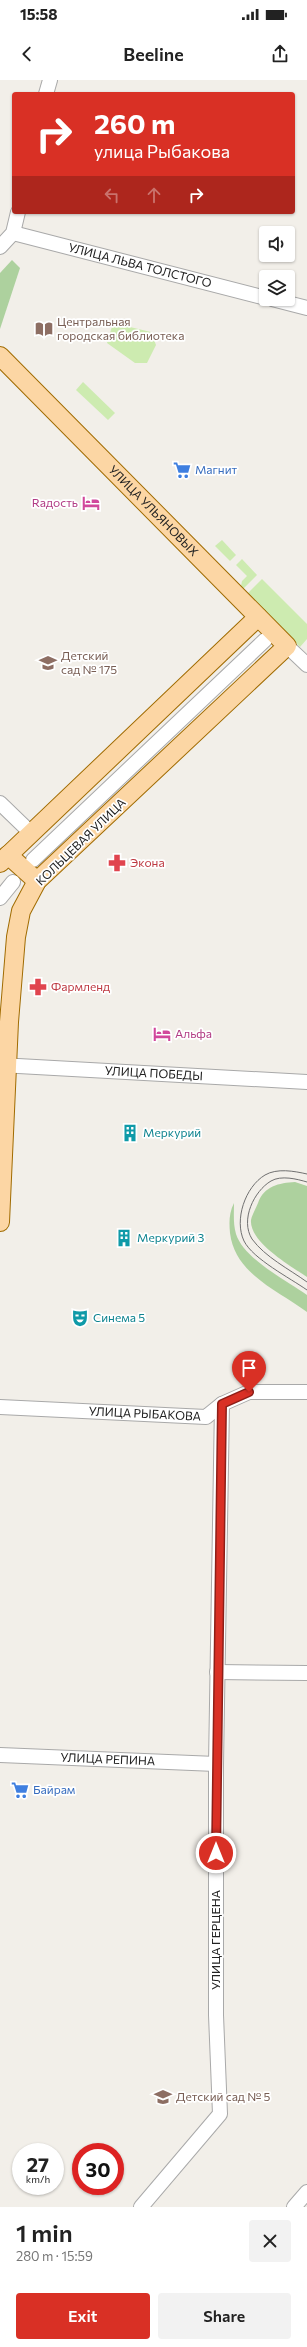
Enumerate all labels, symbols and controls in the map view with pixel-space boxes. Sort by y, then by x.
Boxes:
text: 15:58 [20,5,58,23]
icon: back [16,43,38,65]
text: Beeline [123,43,184,65]
icon: share [269,43,291,65]
text: 260 m [94,106,175,140]
icon: right [28,108,80,160]
text: улица Рыбакова [94,140,230,162]
icon: left [101,184,123,206]
icon: ahead [143,184,165,206]
icon: right [185,184,207,206]
map controls [259,226,295,306]
button: sound [259,226,295,262]
street label: УЛИЦА ЛЬВА ТОЛСТОГО [67,240,213,290]
button: layers [259,270,295,306]
place label: Центральная городская библиотека [57,314,184,342]
library icon: Центральная городская библиотека [34,319,54,339]
supermarket icon: Магнит [172,460,192,480]
street label: УЛИЦА УЛЬЯНОВЫХ [106,462,202,558]
place label: Магнит [195,462,238,476]
hotel icon: Rадость [81,493,101,513]
place label: Rадость [32,495,78,509]
place label: Детский сад № 175 [61,648,117,676]
school or university icon: Детский сад № 175 [38,653,58,673]
street label: КОЛЬЦЕВАЯ УЛИЦА [33,795,128,888]
pharmacy icon: Экона [107,853,127,873]
place label: Экона [130,855,165,869]
pharmacy icon: Фармленд [28,977,48,997]
place label: Фармленд [51,979,110,993]
hotel icon: Альфа [152,1024,172,1044]
place label: Альфа [175,1026,212,1040]
street label: УЛИЦА ПОБЕДЫ [104,1063,203,1082]
building icon: Меркурий [120,1123,140,1143]
place label: Меркурий [143,1125,201,1139]
building icon: Меркурий 3 [114,1228,134,1248]
place label: Меркурий 3 [137,1230,205,1244]
theatre icon: Синема 5 [70,1308,90,1328]
place label: Синема 5 [93,1310,145,1324]
pin [232,1351,266,1392]
icon: arrive [238,1357,260,1379]
street label: УЛИЦА РЫБАКОВА [88,1403,201,1423]
street label: УЛИЦА РЕПИНА [60,1750,156,1767]
supermarket icon: Байрам [10,1780,30,1800]
place label: Байрам [33,1782,75,1796]
position arrow [195,1832,237,1874]
street label: УЛИЦА ГЕРЦЕНА [208,1890,222,1990]
school or university icon: Детский сад № 5 [153,2087,173,2107]
place label: Детский сад № 5 [176,2089,271,2103]
speed limit sign: 30 [72,2143,124,2195]
text: 27 [27,2152,49,2176]
text: km/h [26,2173,50,2185]
text: 1 min [16,2218,73,2247]
button: close [249,2220,291,2262]
text: 280 m · 15:59 [16,2248,93,2264]
button: Exit [16,2293,150,2339]
button: Share [158,2293,291,2339]

